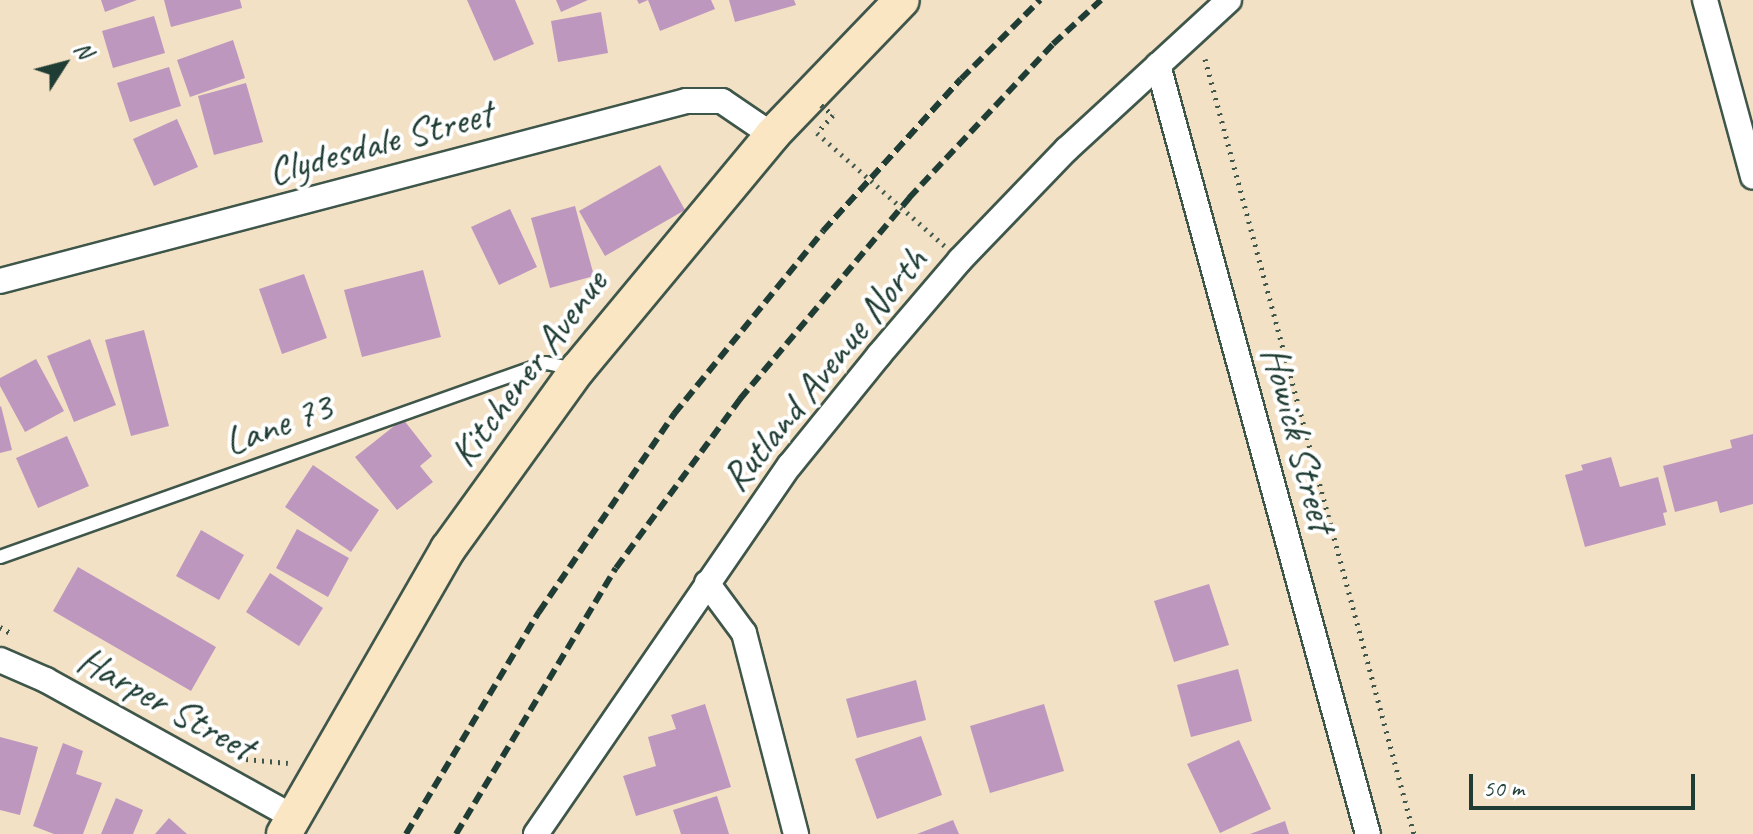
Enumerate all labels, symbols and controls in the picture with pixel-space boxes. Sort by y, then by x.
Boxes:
north arrow [24,24,104,104]
text: N [68,36,99,64]
street label: Clydesdale Street [263,89,497,195]
street label: Rutland Avenue North [711,237,937,501]
street label: Kitchener Avenue [439,260,617,476]
street label: Howick Street [1251,341,1347,537]
street label: Lane 73 [218,382,338,466]
street label: Harper Street [70,635,262,771]
scale bar [1473,758,1699,808]
text: 50 m [1483,773,1524,803]

